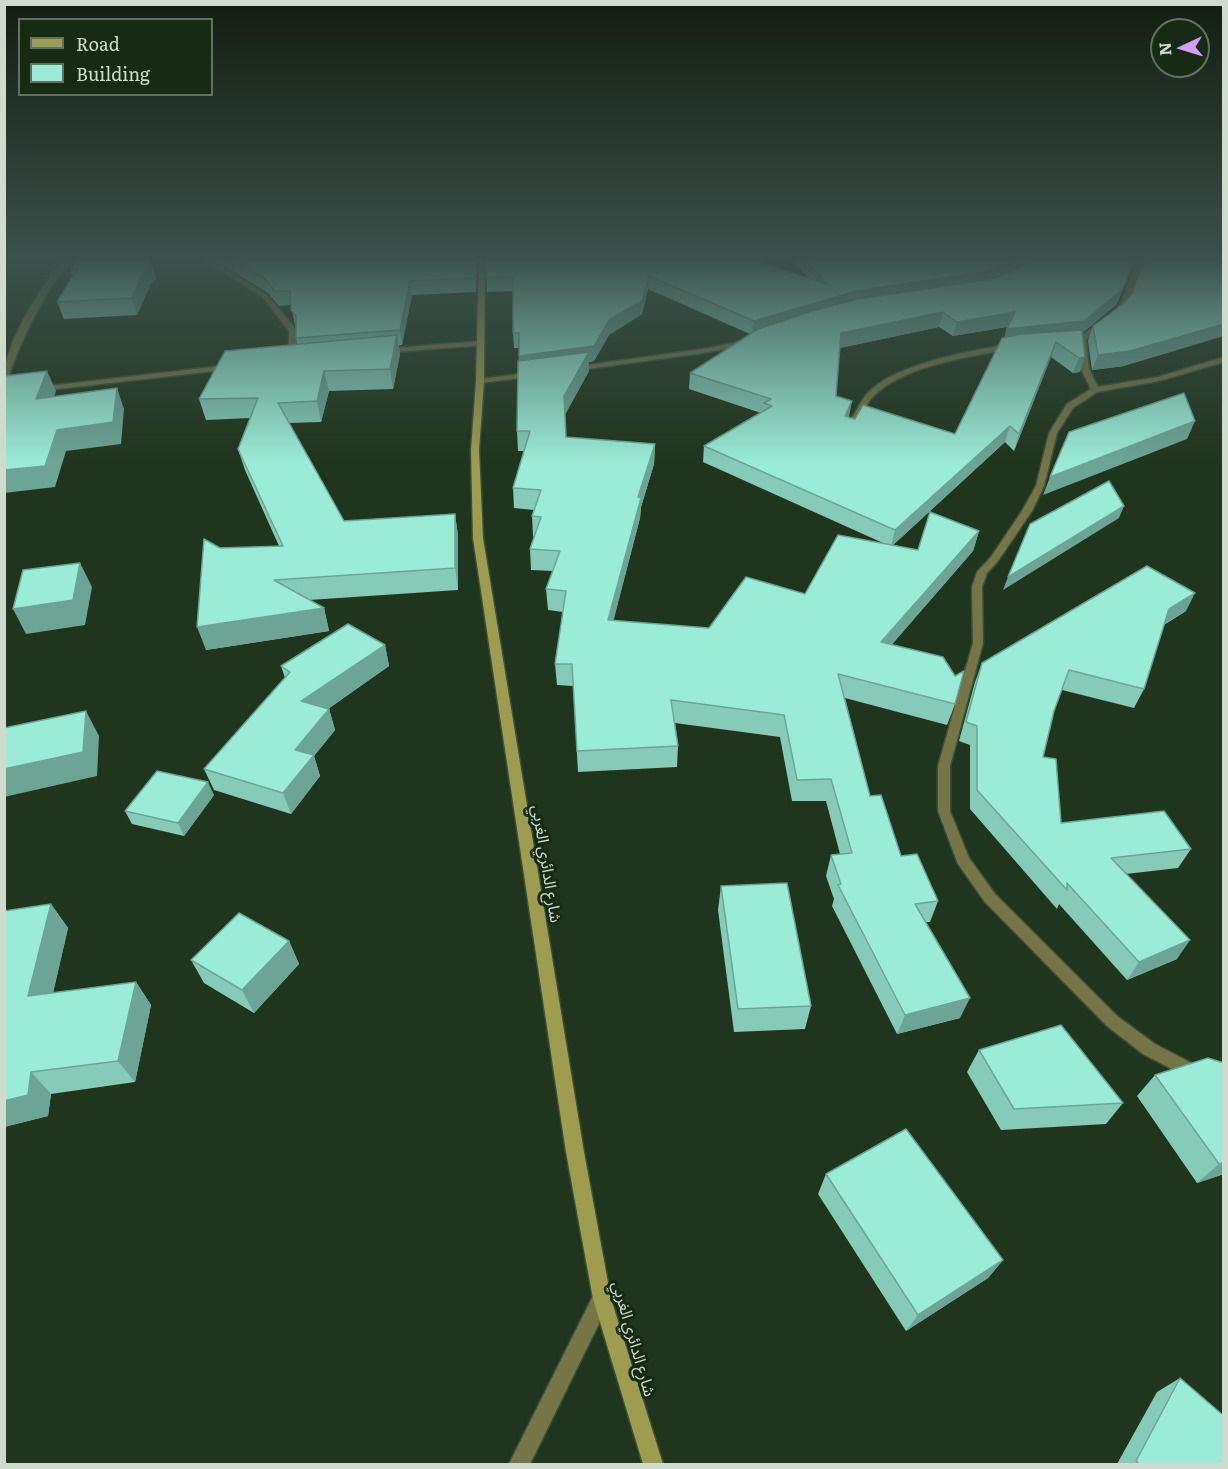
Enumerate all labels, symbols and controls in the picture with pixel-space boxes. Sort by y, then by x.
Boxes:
legend [18,18,213,96]
north arrow [1150,18,1210,78]
text: Road [76,30,120,57]
text: N [1152,42,1176,57]
text: Building [76,60,150,87]
street label: شارع الدائري الغربي [527,804,565,924]
street label: شارع الدائري الغربي [607,1279,659,1399]

